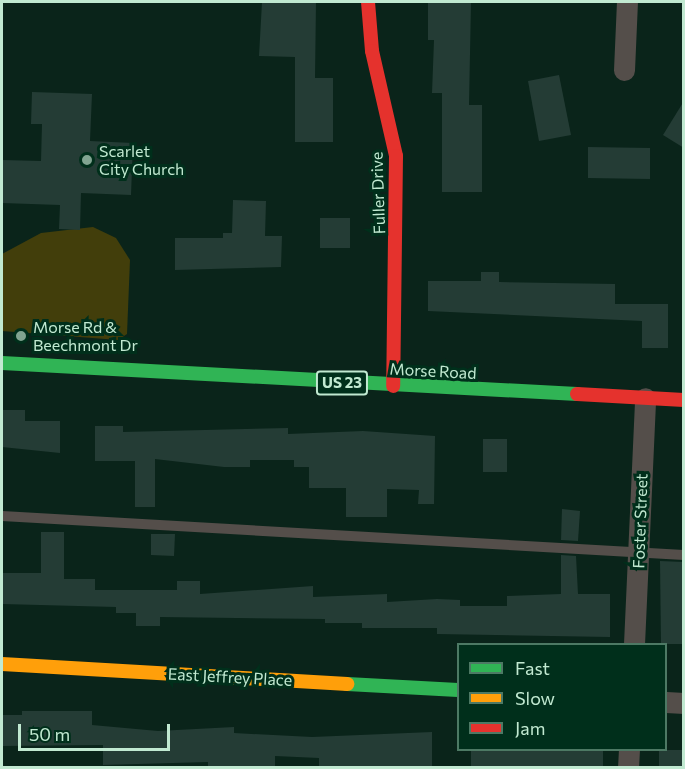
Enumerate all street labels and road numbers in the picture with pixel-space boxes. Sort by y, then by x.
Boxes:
street label: Fuller Drive [367,151,389,235]
street label: Morse Road [389,359,477,383]
road number: US 23 [315,371,369,395]
street label: Foster Street [629,473,651,569]
street label: East Jeffrey Place [167,664,293,690]

